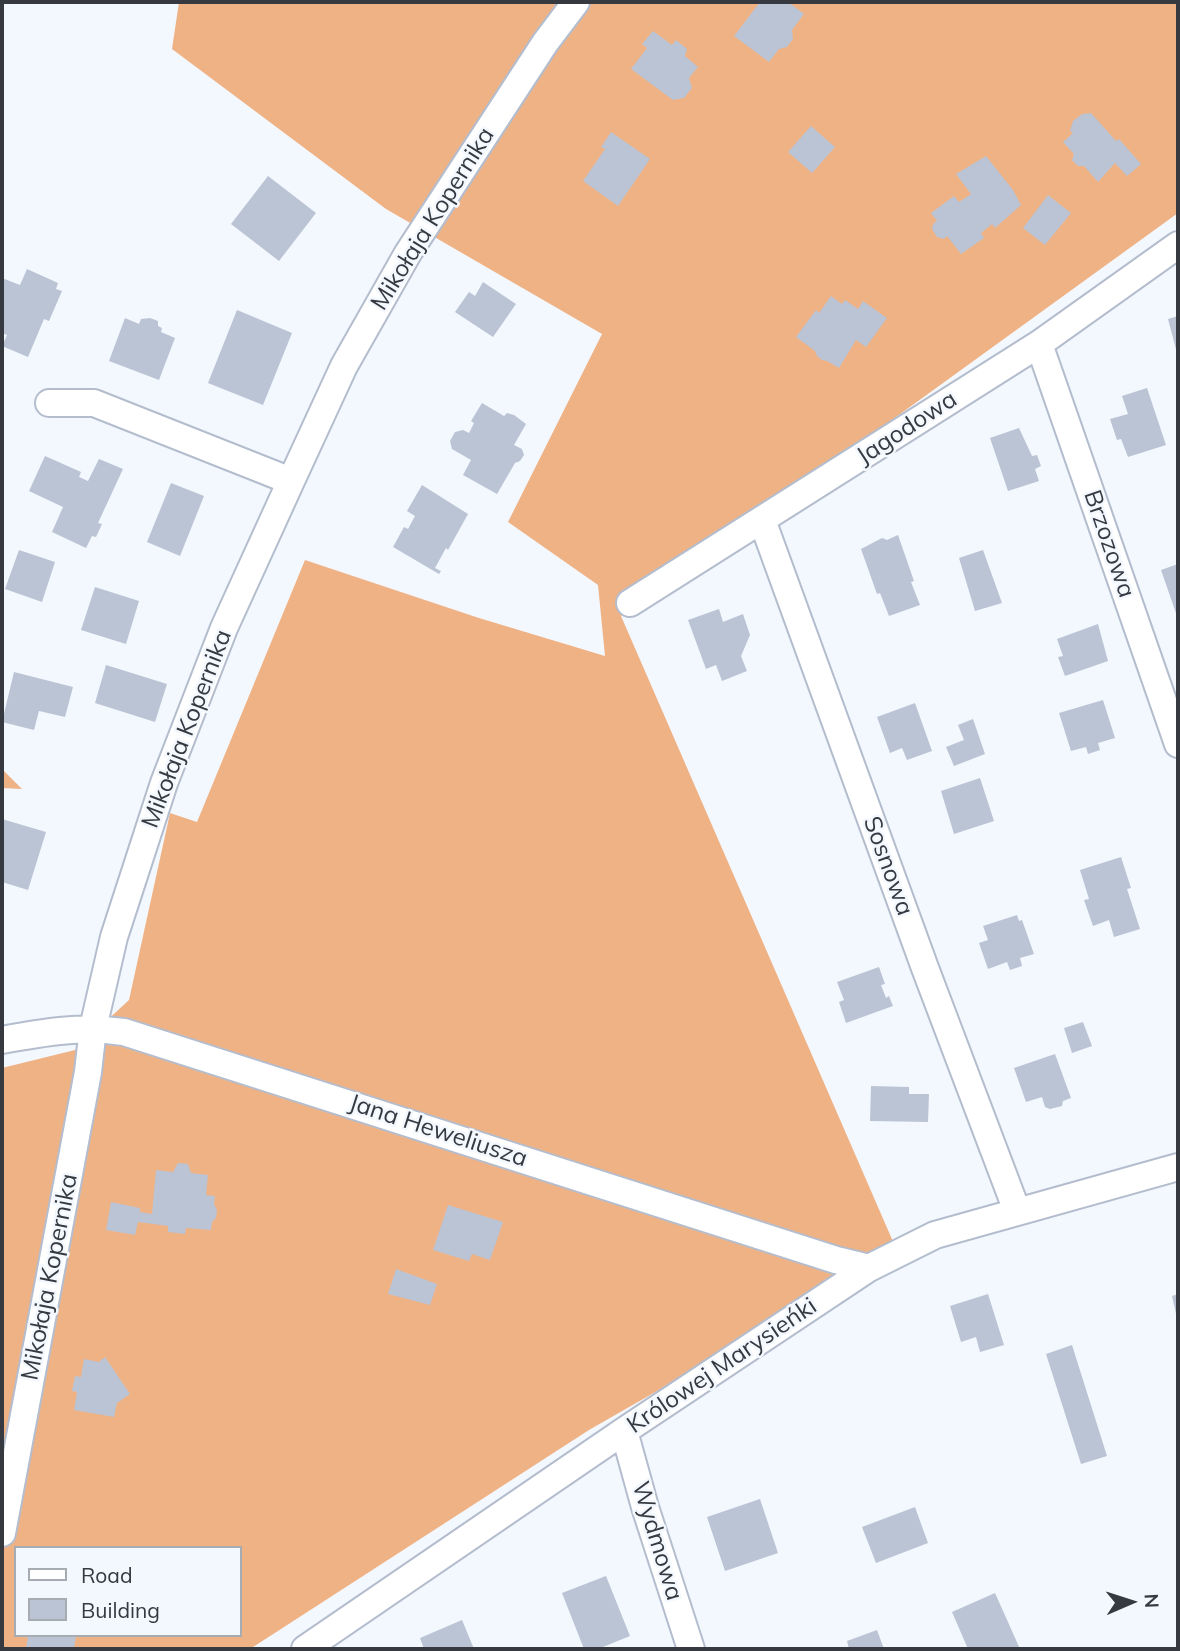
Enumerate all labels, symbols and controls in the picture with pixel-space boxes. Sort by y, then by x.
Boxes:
street label: Mikołaja Kopernika [365,122,501,316]
street label: Jagodowa [852,385,962,471]
street label: Brzozowa [1077,487,1141,601]
street label: Mikołaja Kopernika [136,626,238,832]
street label: Sosnowa [857,813,919,919]
street label: Jana Heweliusza [345,1089,531,1173]
street label: Mikołaja Kopernika [16,1171,84,1383]
street label: Królowej Marysieńki [622,1292,822,1440]
street label: Wydmowa [625,1478,689,1604]
legend [14,1546,242,1637]
text: Road [81,1562,132,1588]
north arrow [1096,1567,1166,1637]
text: N [1140,1593,1164,1609]
text: Building [81,1597,160,1623]

